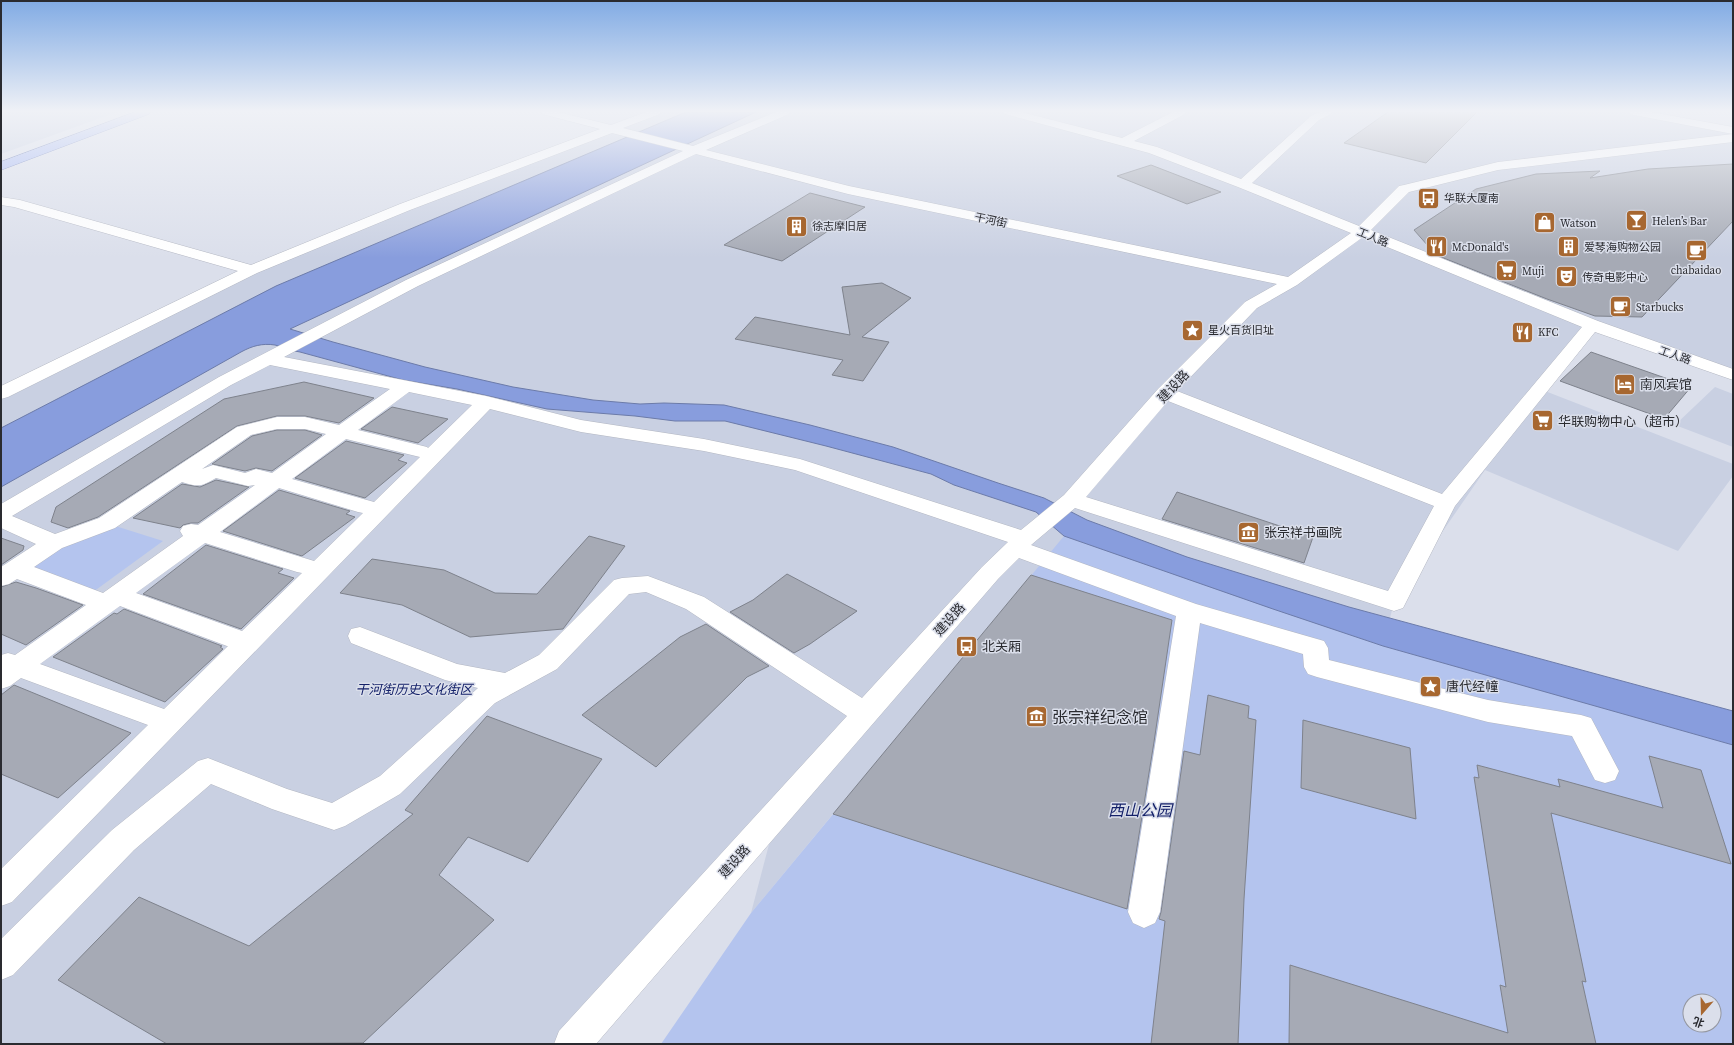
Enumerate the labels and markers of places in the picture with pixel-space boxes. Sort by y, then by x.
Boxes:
bus stop icon: 华联大厦南 [1416,185,1442,211]
place label: 华联大厦南 [1444,191,1499,206]
bar icon: Helen’s Bar [1624,208,1650,234]
shop icon: Watson [1532,210,1558,236]
building icon: 徐志摩旧居 [783,213,809,239]
place label: Helen’s Bar [1652,214,1707,229]
place label: Watson [1560,216,1597,231]
place label: 徐志摩旧居 [812,219,867,234]
restaurant icon: McDonald's [1424,234,1450,260]
building icon: 爱琴海购物公园 [1556,234,1582,260]
cafe icon: chabaidao [1683,237,1709,263]
place label: McDonald's [1452,240,1509,255]
place label: 爱琴海购物公园 [1584,240,1661,255]
supermarket icon: Muji [1494,258,1520,284]
place label: chabaidao [1671,263,1721,278]
place label: Muji [1522,264,1544,279]
theatre icon: 传奇电影中心 [1554,264,1580,290]
place label: 传奇电影中心 [1582,270,1648,285]
cafe icon: Starbucks [1608,294,1634,320]
place label: Starbucks [1636,300,1684,315]
place icon: 星火百货旧址 [1180,317,1206,343]
restaurant icon: KFC [1509,319,1535,345]
place label: 星火百货旧址 [1208,323,1274,338]
place label: KFC [1538,325,1559,340]
hotel icon: 南风宾馆 [1612,371,1638,397]
place label: 南风宾馆 [1640,376,1692,393]
supermarket icon: 华联购物中心（超市） [1529,408,1555,434]
place label: 华联购物中心（超市） [1558,413,1688,430]
museum icon: 张宗祥书画院 [1235,519,1261,545]
place label: 张宗祥书画院 [1264,524,1342,541]
bus stop icon: 北关厢 [953,633,979,659]
place label: 北关厢 [982,638,1021,655]
place icon: 唐代经幢 [1417,673,1443,699]
place label: 唐代经幢 [1446,678,1498,695]
museum icon: 张宗祥纪念馆 [1023,704,1049,730]
place label: 张宗祥纪念馆 [1052,706,1148,728]

